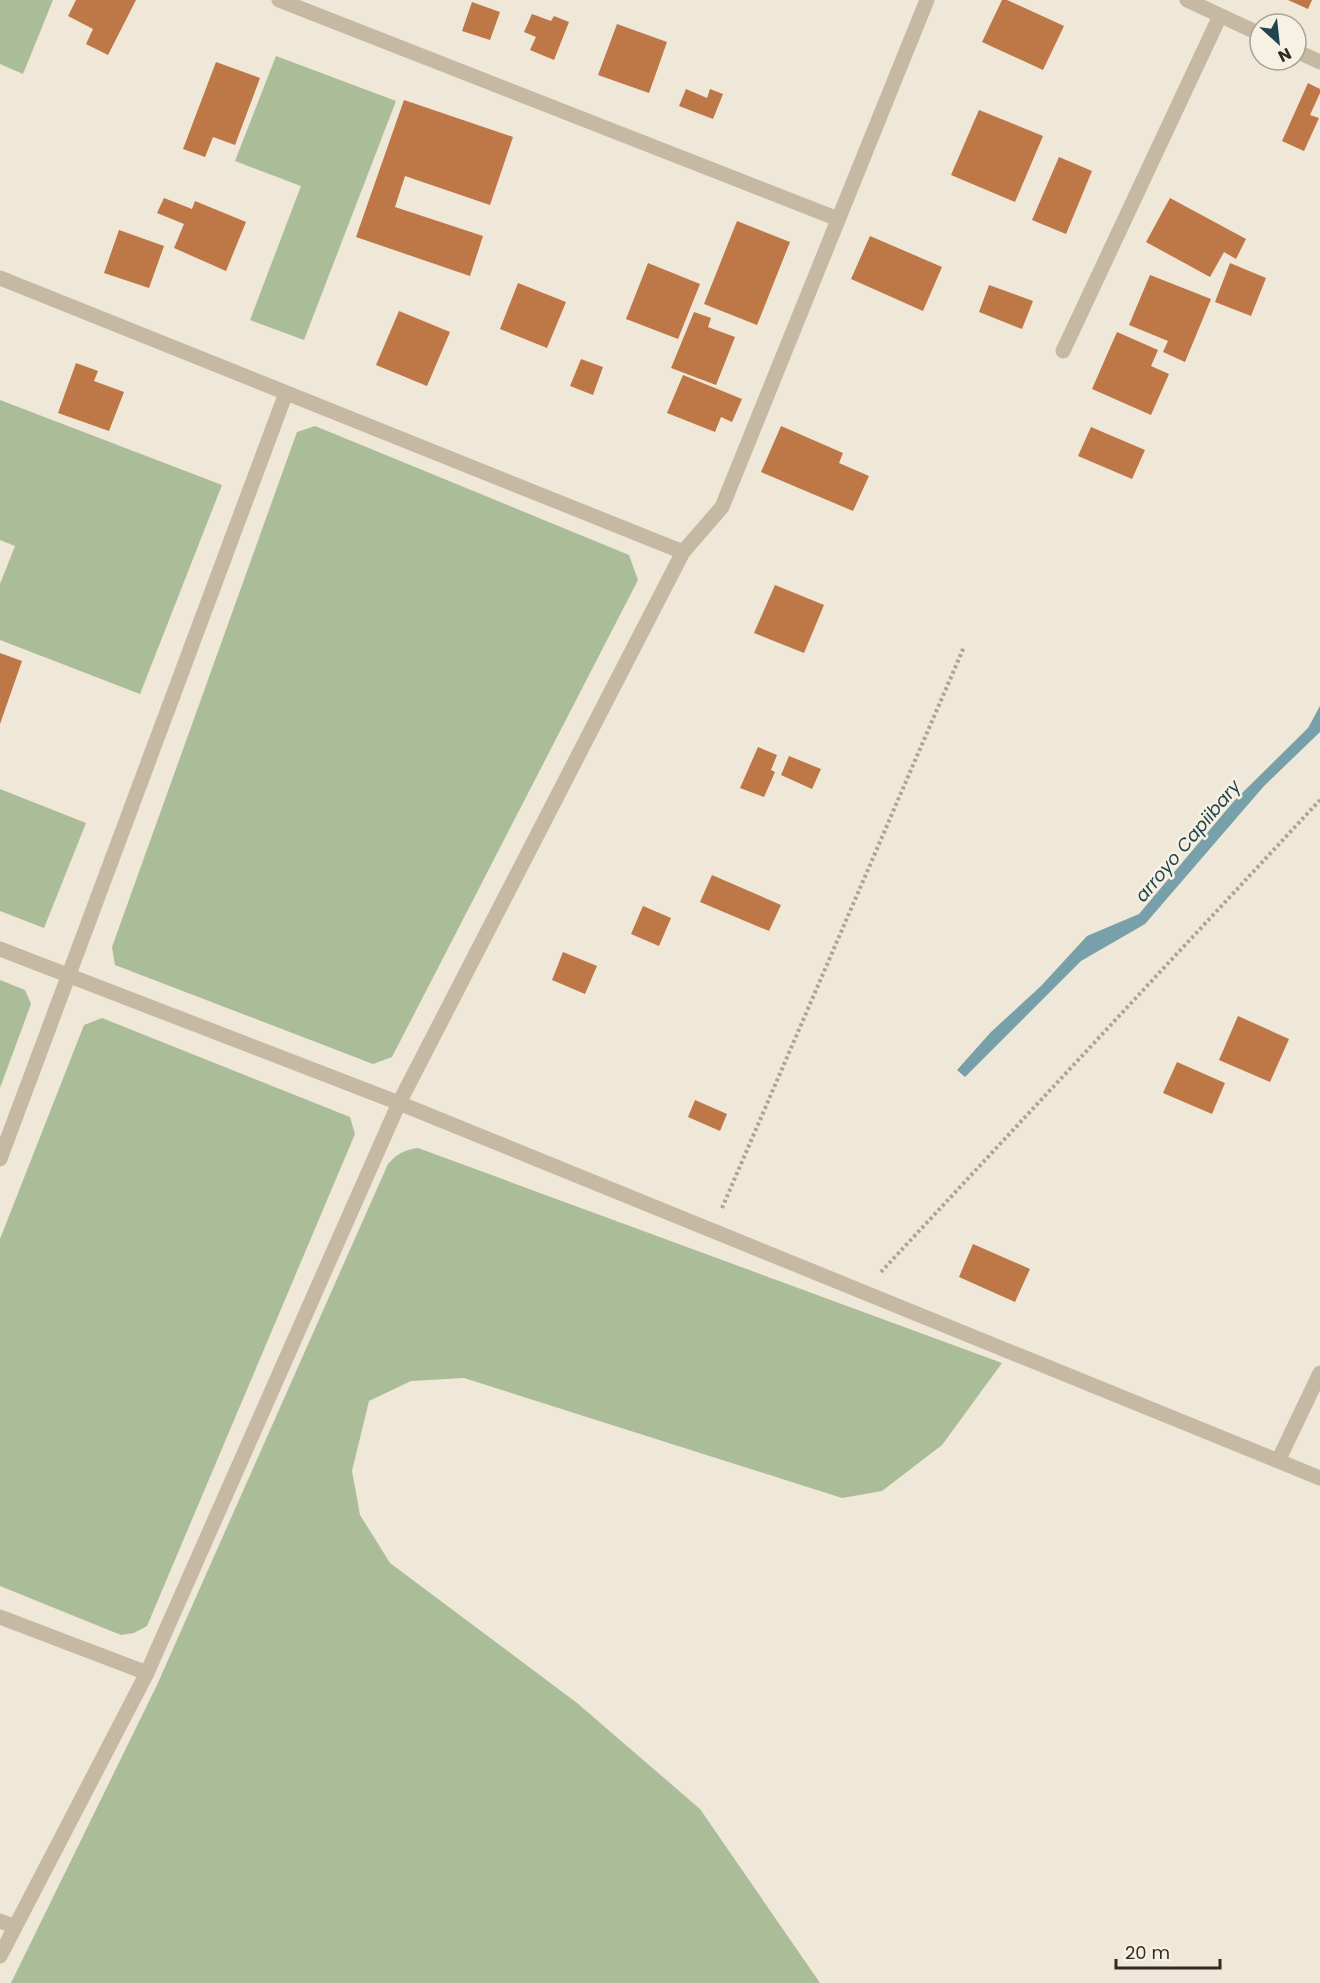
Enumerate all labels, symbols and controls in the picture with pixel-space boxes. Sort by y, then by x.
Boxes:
north arrow [1248,12,1308,72]
text: N [1274,42,1295,68]
water label: arroyo Capiibary [1129,774,1247,907]
scale bar [1116,1932,1220,1970]
text: 20 m [1125,1940,1170,1965]

